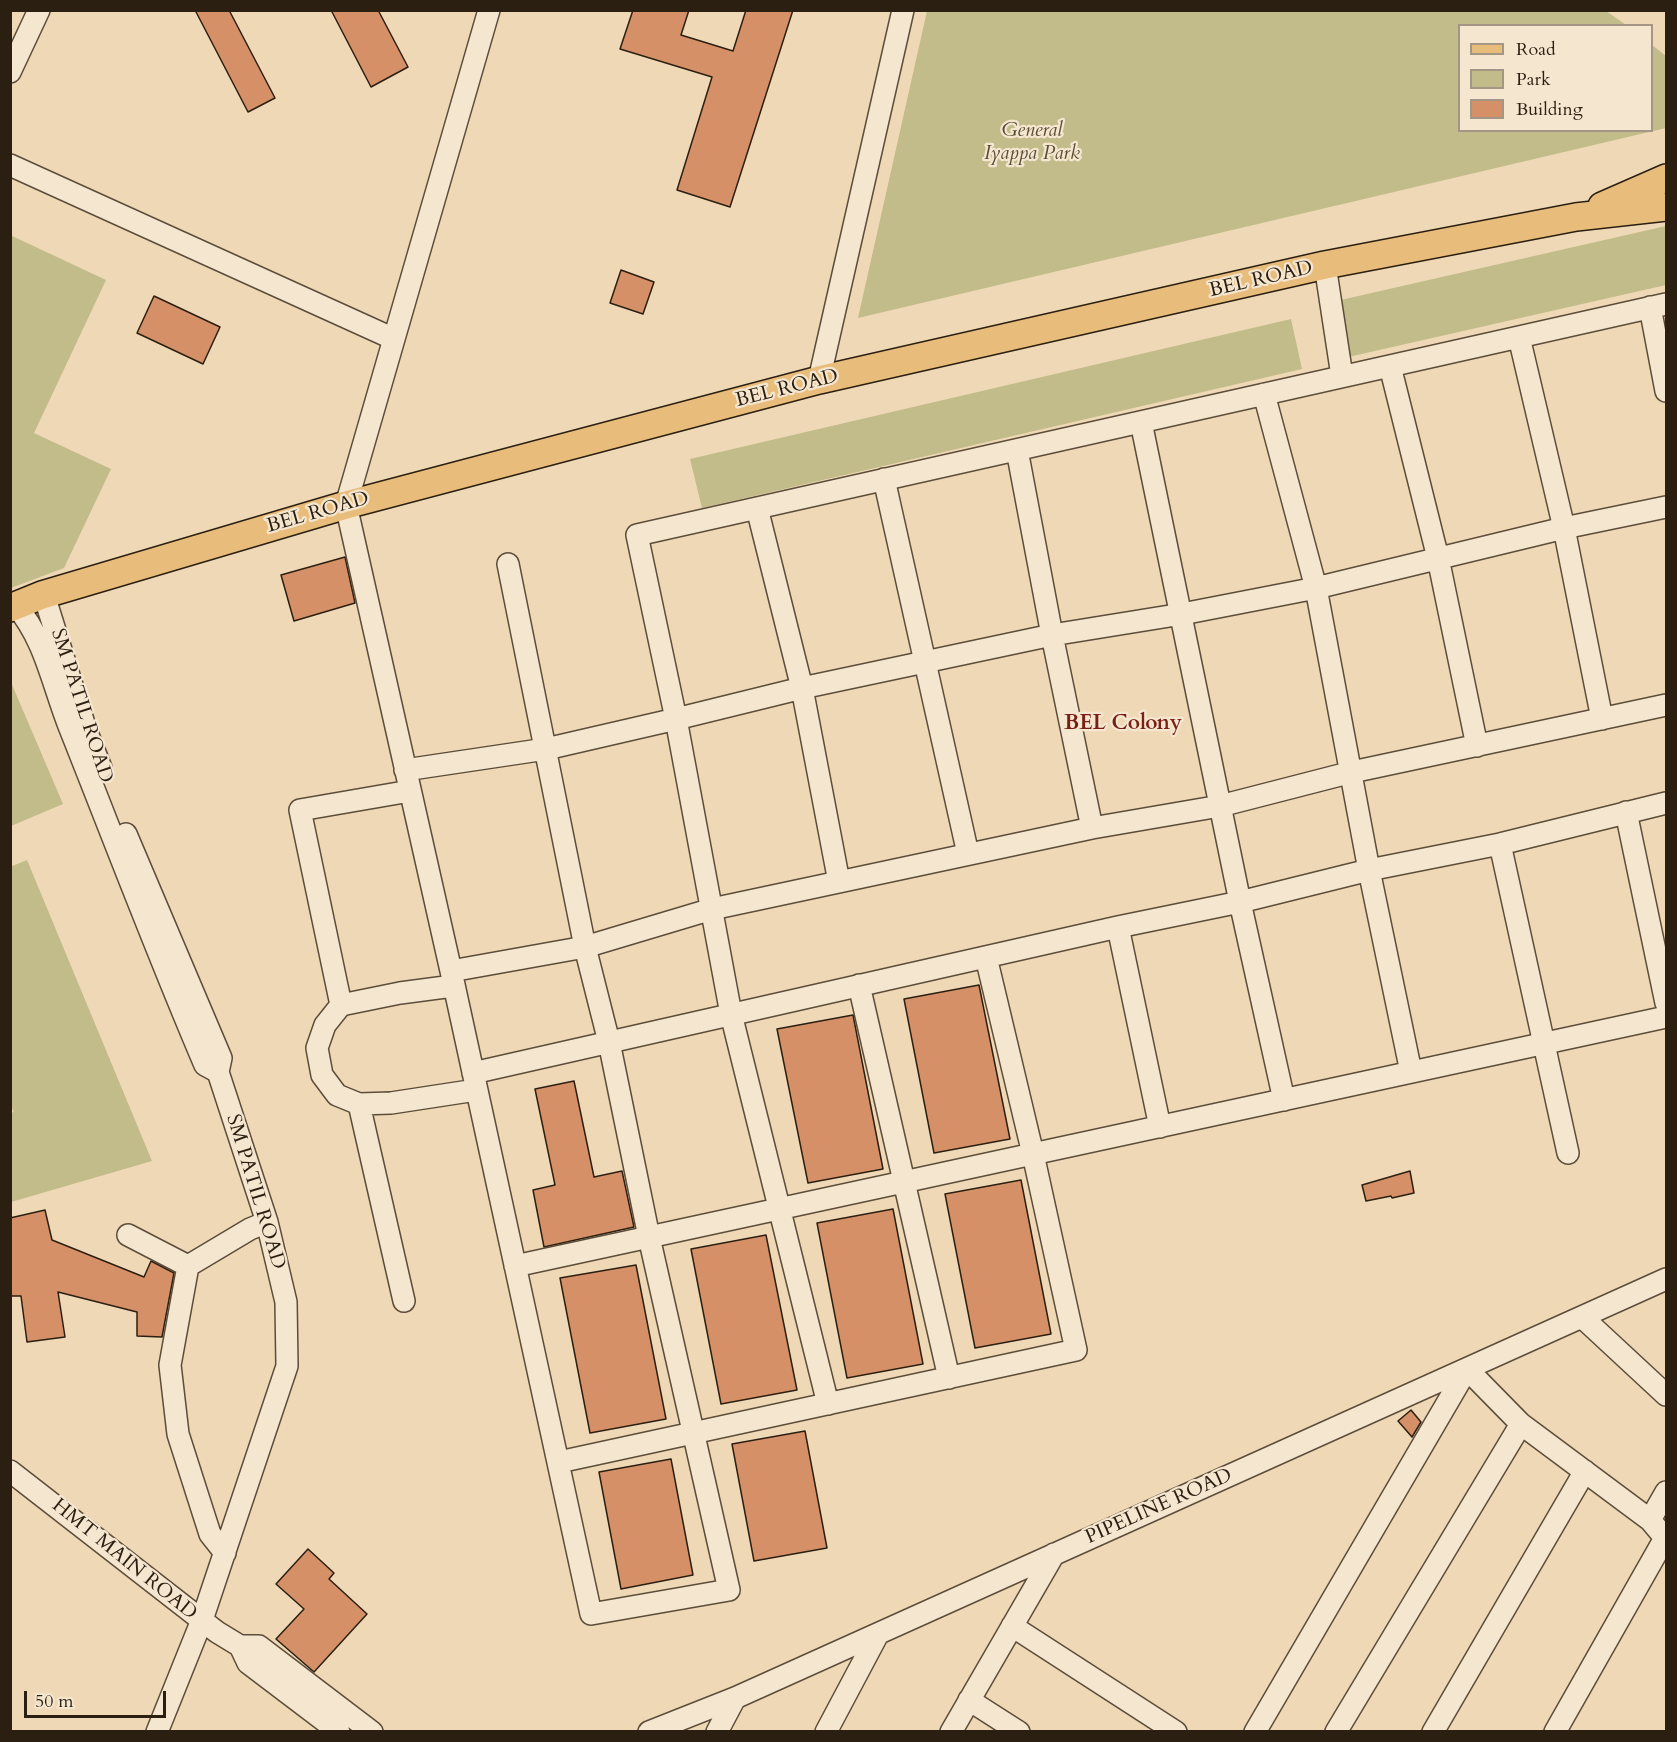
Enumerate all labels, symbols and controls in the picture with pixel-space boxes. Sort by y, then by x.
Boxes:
legend [1458,24,1653,132]
text: Road [1516,37,1556,62]
text: Park [1516,67,1551,92]
text: Building [1516,97,1583,122]
park label: General Iyappa Park [984,119,1080,166]
street label: BEL ROAD [1207,256,1315,304]
street label: BEL ROAD [733,365,841,413]
street label: BEL ROAD [264,487,372,539]
street label: SM PATIL ROAD [45,626,117,786]
district label: BEL Colony [1064,711,1182,737]
street label: SM PATIL ROAD [220,1112,290,1272]
street label: PIPELINE ROAD [1082,1464,1236,1550]
street label: HMT MAIN ROAD [47,1494,201,1626]
scale bar [27,1679,170,1717]
text: 50 m [35,1689,74,1714]

